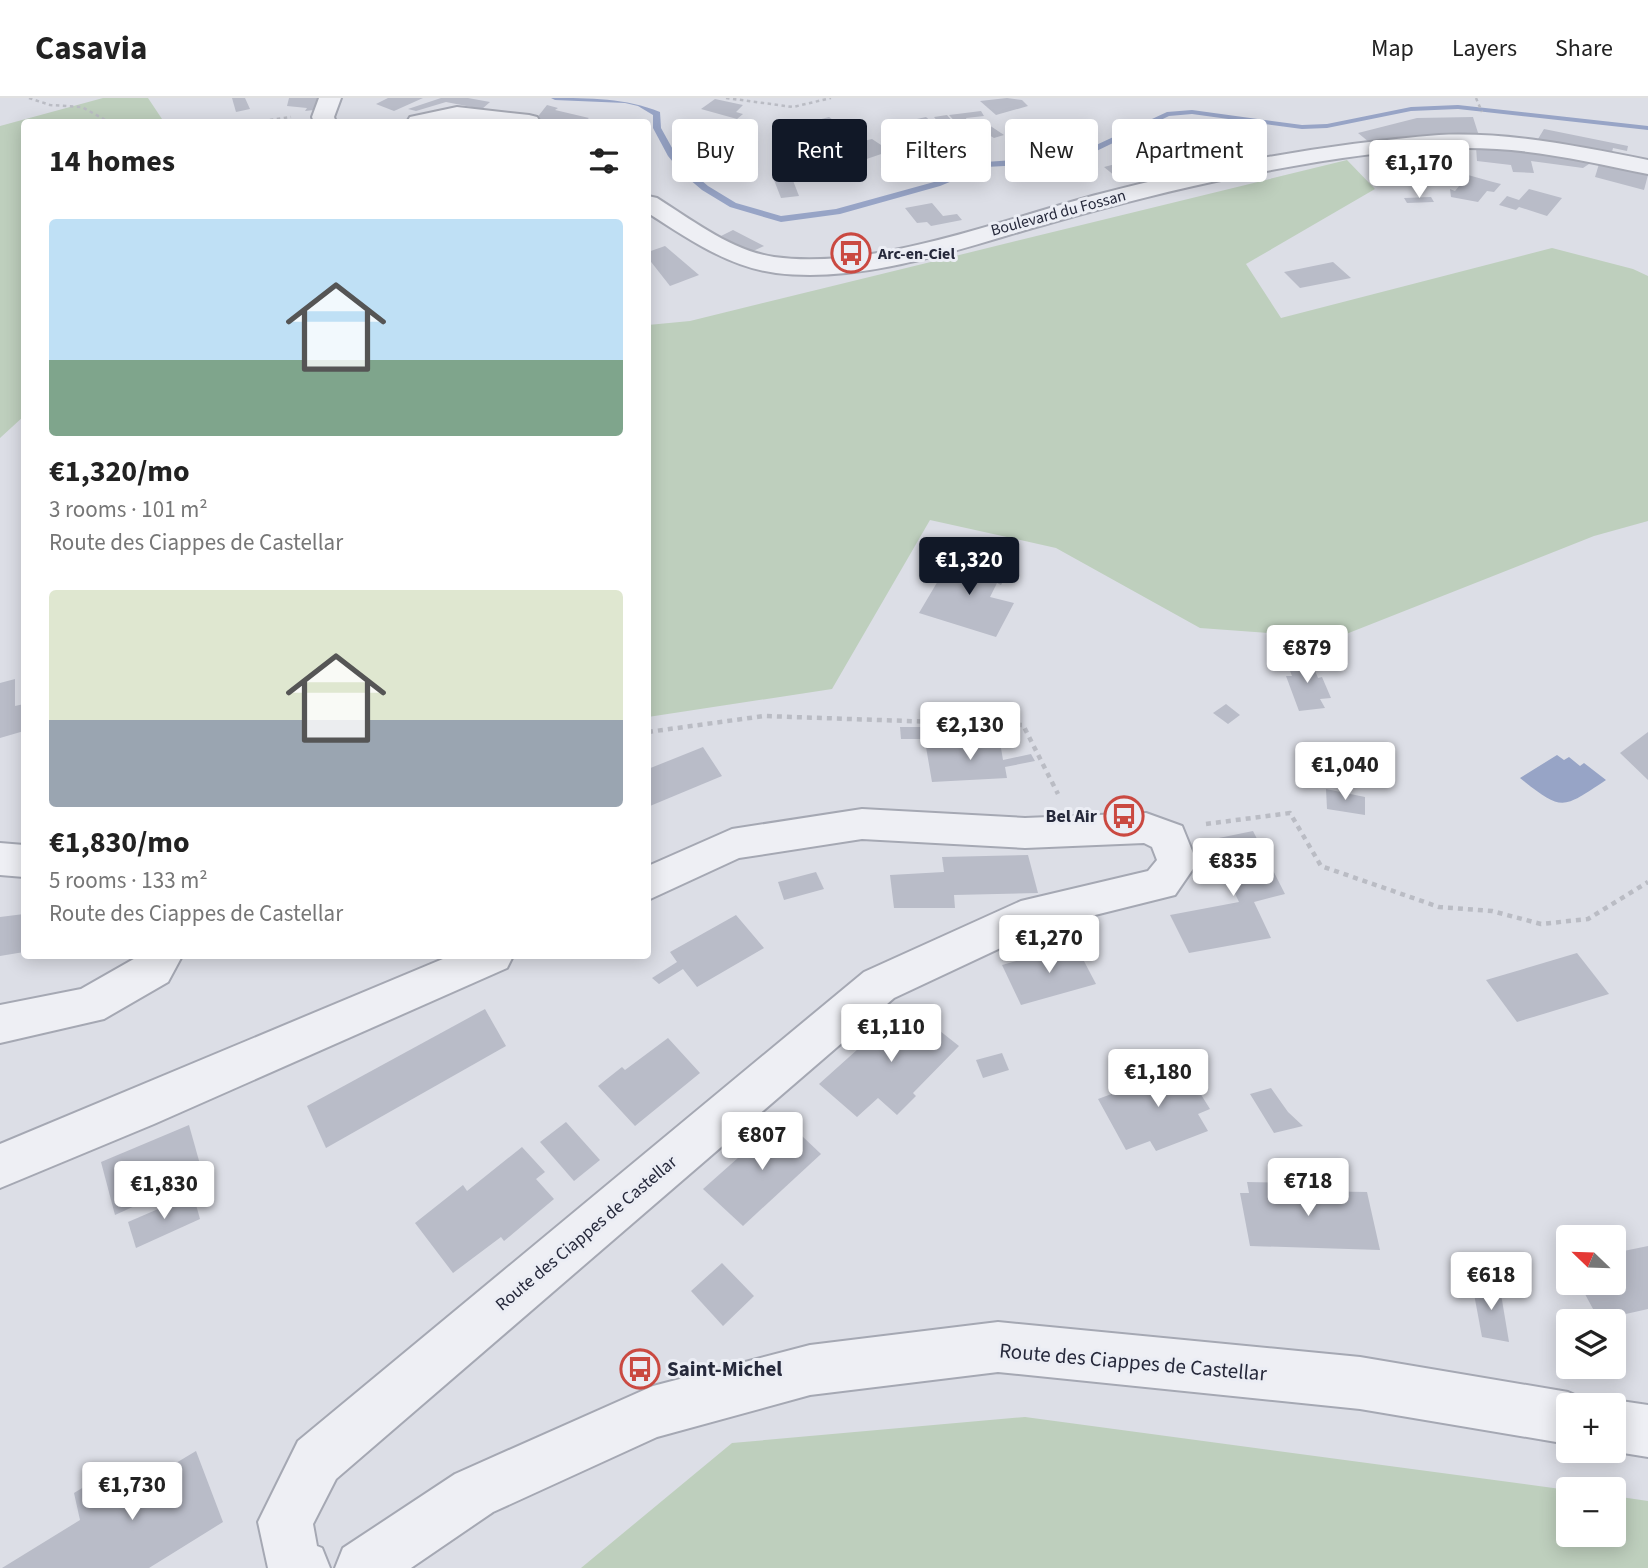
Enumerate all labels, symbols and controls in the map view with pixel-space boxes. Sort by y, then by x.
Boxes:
text: Casavia [35,25,147,72]
text: Map [1371,31,1414,66]
text: Layers [1452,31,1517,66]
text: Share [1555,31,1613,66]
chip: Buy [672,119,758,182]
chip: Rent [772,119,867,182]
chip: Filters [881,119,991,182]
chip: New [1005,119,1098,182]
chip: Apartment [1112,119,1267,182]
text: 14 homes [49,140,175,183]
pin: €1,170 [1362,140,1476,200]
icon: filters [585,142,623,180]
text: €1,170 [1385,146,1453,179]
street label: Boulevard du Fossan [988,184,1128,242]
bus stop icon: Arc-en-Ciel [830,232,872,274]
place label: Arc-en-Ciel [877,243,955,265]
icon: home [273,264,399,390]
text: €1,320/mo [49,450,190,493]
text: 3 rooms · 101 m² [49,493,208,526]
text: Route des Ciappes de Castellar [49,526,343,559]
pin: €1,320 [912,538,1026,597]
text: €1,320 [935,543,1003,576]
pin: €879 [1266,626,1348,685]
text: €879 [1283,631,1331,664]
icon: home [273,635,399,761]
pin: €2,130 [913,702,1027,762]
text: €2,130 [936,708,1004,741]
pin: €1,040 [1288,742,1402,802]
text: €1,040 [1311,748,1379,781]
bus stop icon: Bel Air [1103,795,1145,837]
place label: Bel Air [1046,804,1098,829]
text: €1,830/mo [49,821,190,864]
pin: €835 [1192,838,1274,898]
text: €835 [1209,844,1257,877]
text: 5 rooms · 133 m² [49,864,208,897]
text: Route des Ciappes de Castellar [49,897,343,930]
pin: €1,270 [992,916,1106,975]
text: €1,270 [1015,921,1083,954]
pin: €1,110 [834,1004,948,1064]
text: €1,110 [857,1010,925,1043]
pin: €1,180 [1101,1049,1215,1109]
text: €1,180 [1124,1055,1192,1088]
pin: €807 [721,1112,803,1172]
text: €807 [738,1118,786,1151]
street label: Route des Ciappes de Castellar [490,1149,683,1317]
pin: €718 [1267,1158,1349,1218]
pin: €1,830 [107,1162,221,1221]
text: €718 [1284,1164,1332,1197]
text: €1,830 [130,1167,198,1200]
north arrow [1556,1225,1626,1295]
map controls [1556,1225,1626,1547]
pin: €618 [1450,1252,1532,1312]
text: €618 [1467,1258,1515,1291]
button: layers [1556,1309,1626,1379]
street label: Route des Ciappes de Castellar [998,1335,1269,1389]
bus stop icon: Saint-Michel [619,1348,661,1390]
place label: Saint-Michel [667,1354,782,1384]
button: + [1556,1393,1626,1463]
pin: €1,730 [75,1462,189,1522]
text: €1,730 [98,1468,166,1501]
button: − [1556,1477,1626,1547]

